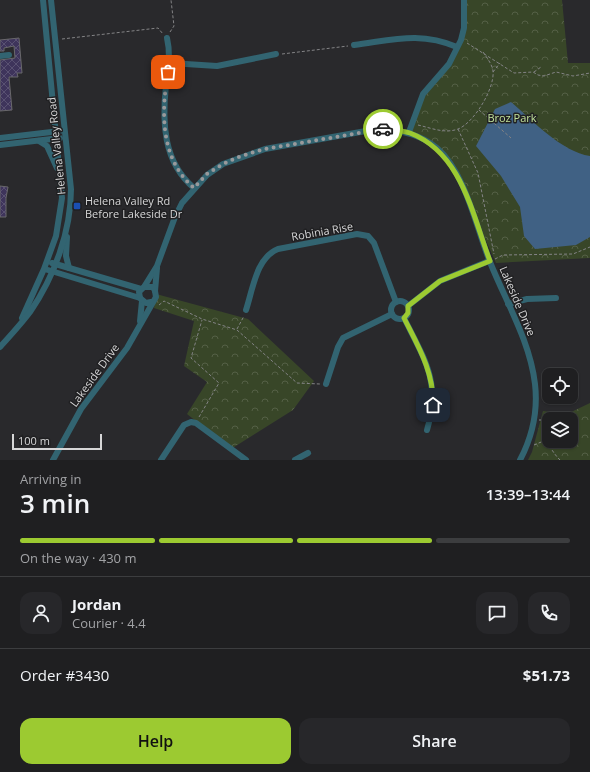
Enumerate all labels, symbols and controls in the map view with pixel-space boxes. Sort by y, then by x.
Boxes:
pin [151,55,185,89]
icon: bag [157,61,179,83]
street label: Helena Valley Road [43,96,69,196]
courier [363,109,403,149]
park label: Broz Park [487,110,537,125]
icon: car [372,118,394,140]
place label: Helena Valley Rd Before Lakeside Dr [85,193,183,221]
marker: Helena Valley Rd Before Lakeside Dr [72,201,82,211]
street label: Robinia Rise [290,218,354,244]
street label: Lakeside Drive [497,264,539,338]
street label: Lakeside Drive [66,340,122,410]
map controls [542,368,578,448]
button: locate [542,368,578,404]
pin [416,388,450,422]
icon: home [422,394,444,416]
button: layers [542,412,578,448]
scale bar [12,432,102,451]
text: 100 m [18,433,50,448]
text: Arriving in [20,470,82,488]
text: 13:39–13:44 [486,484,570,504]
text: 3 min [20,485,90,521]
text: On the way · 430 m [20,549,136,567]
button: person [20,592,62,634]
button: chat [476,592,518,634]
button: phone [528,592,570,634]
text: Jordan [72,594,121,614]
text: Courier · 4.4 [72,614,146,632]
text: Order #3430 [20,665,109,685]
text: $51.73 [523,665,570,685]
button: Help [20,718,291,764]
button: Share [299,718,570,764]

